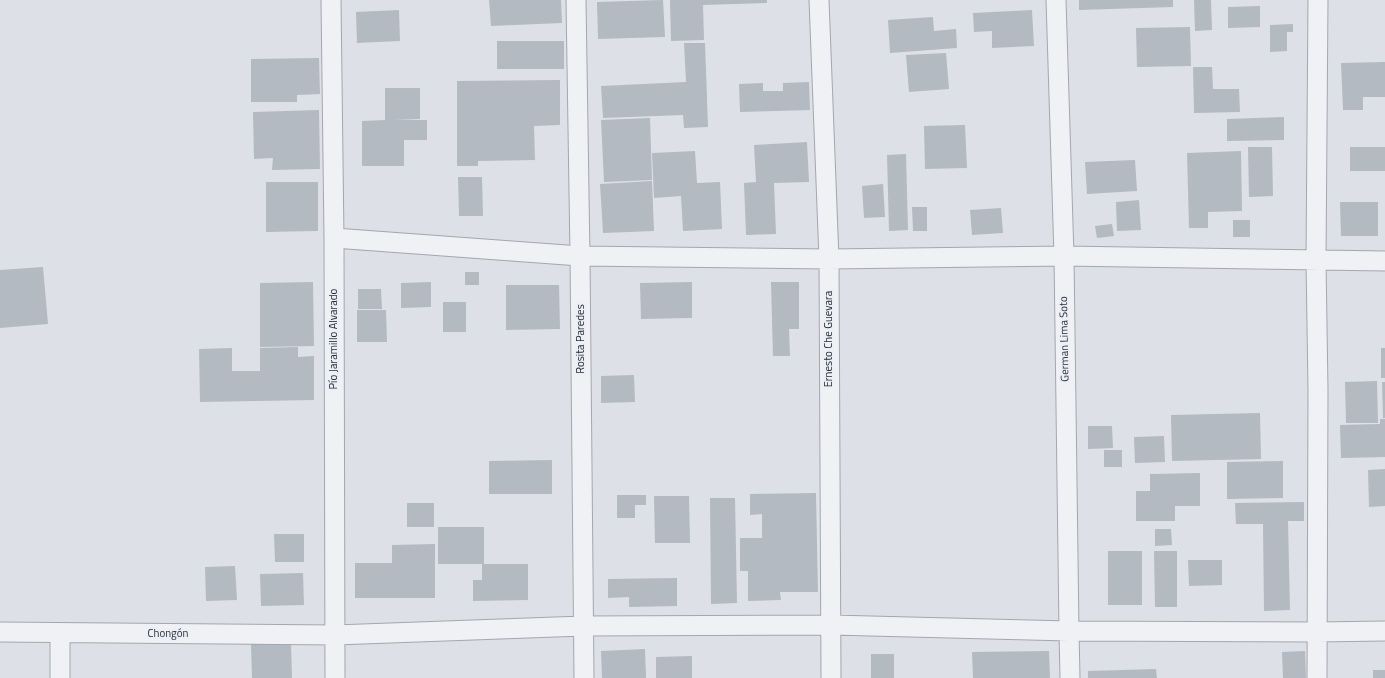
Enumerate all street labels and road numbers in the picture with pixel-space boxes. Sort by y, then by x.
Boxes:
street label: Pío Jaramillo Alvarado [327,289,341,389]
street label: Ernesto Che Guevara [822,291,836,387]
street label: German Lima Soto [1058,296,1072,382]
street label: Rosita Paredes [574,304,588,374]
street label: Chongón [148,627,188,641]

